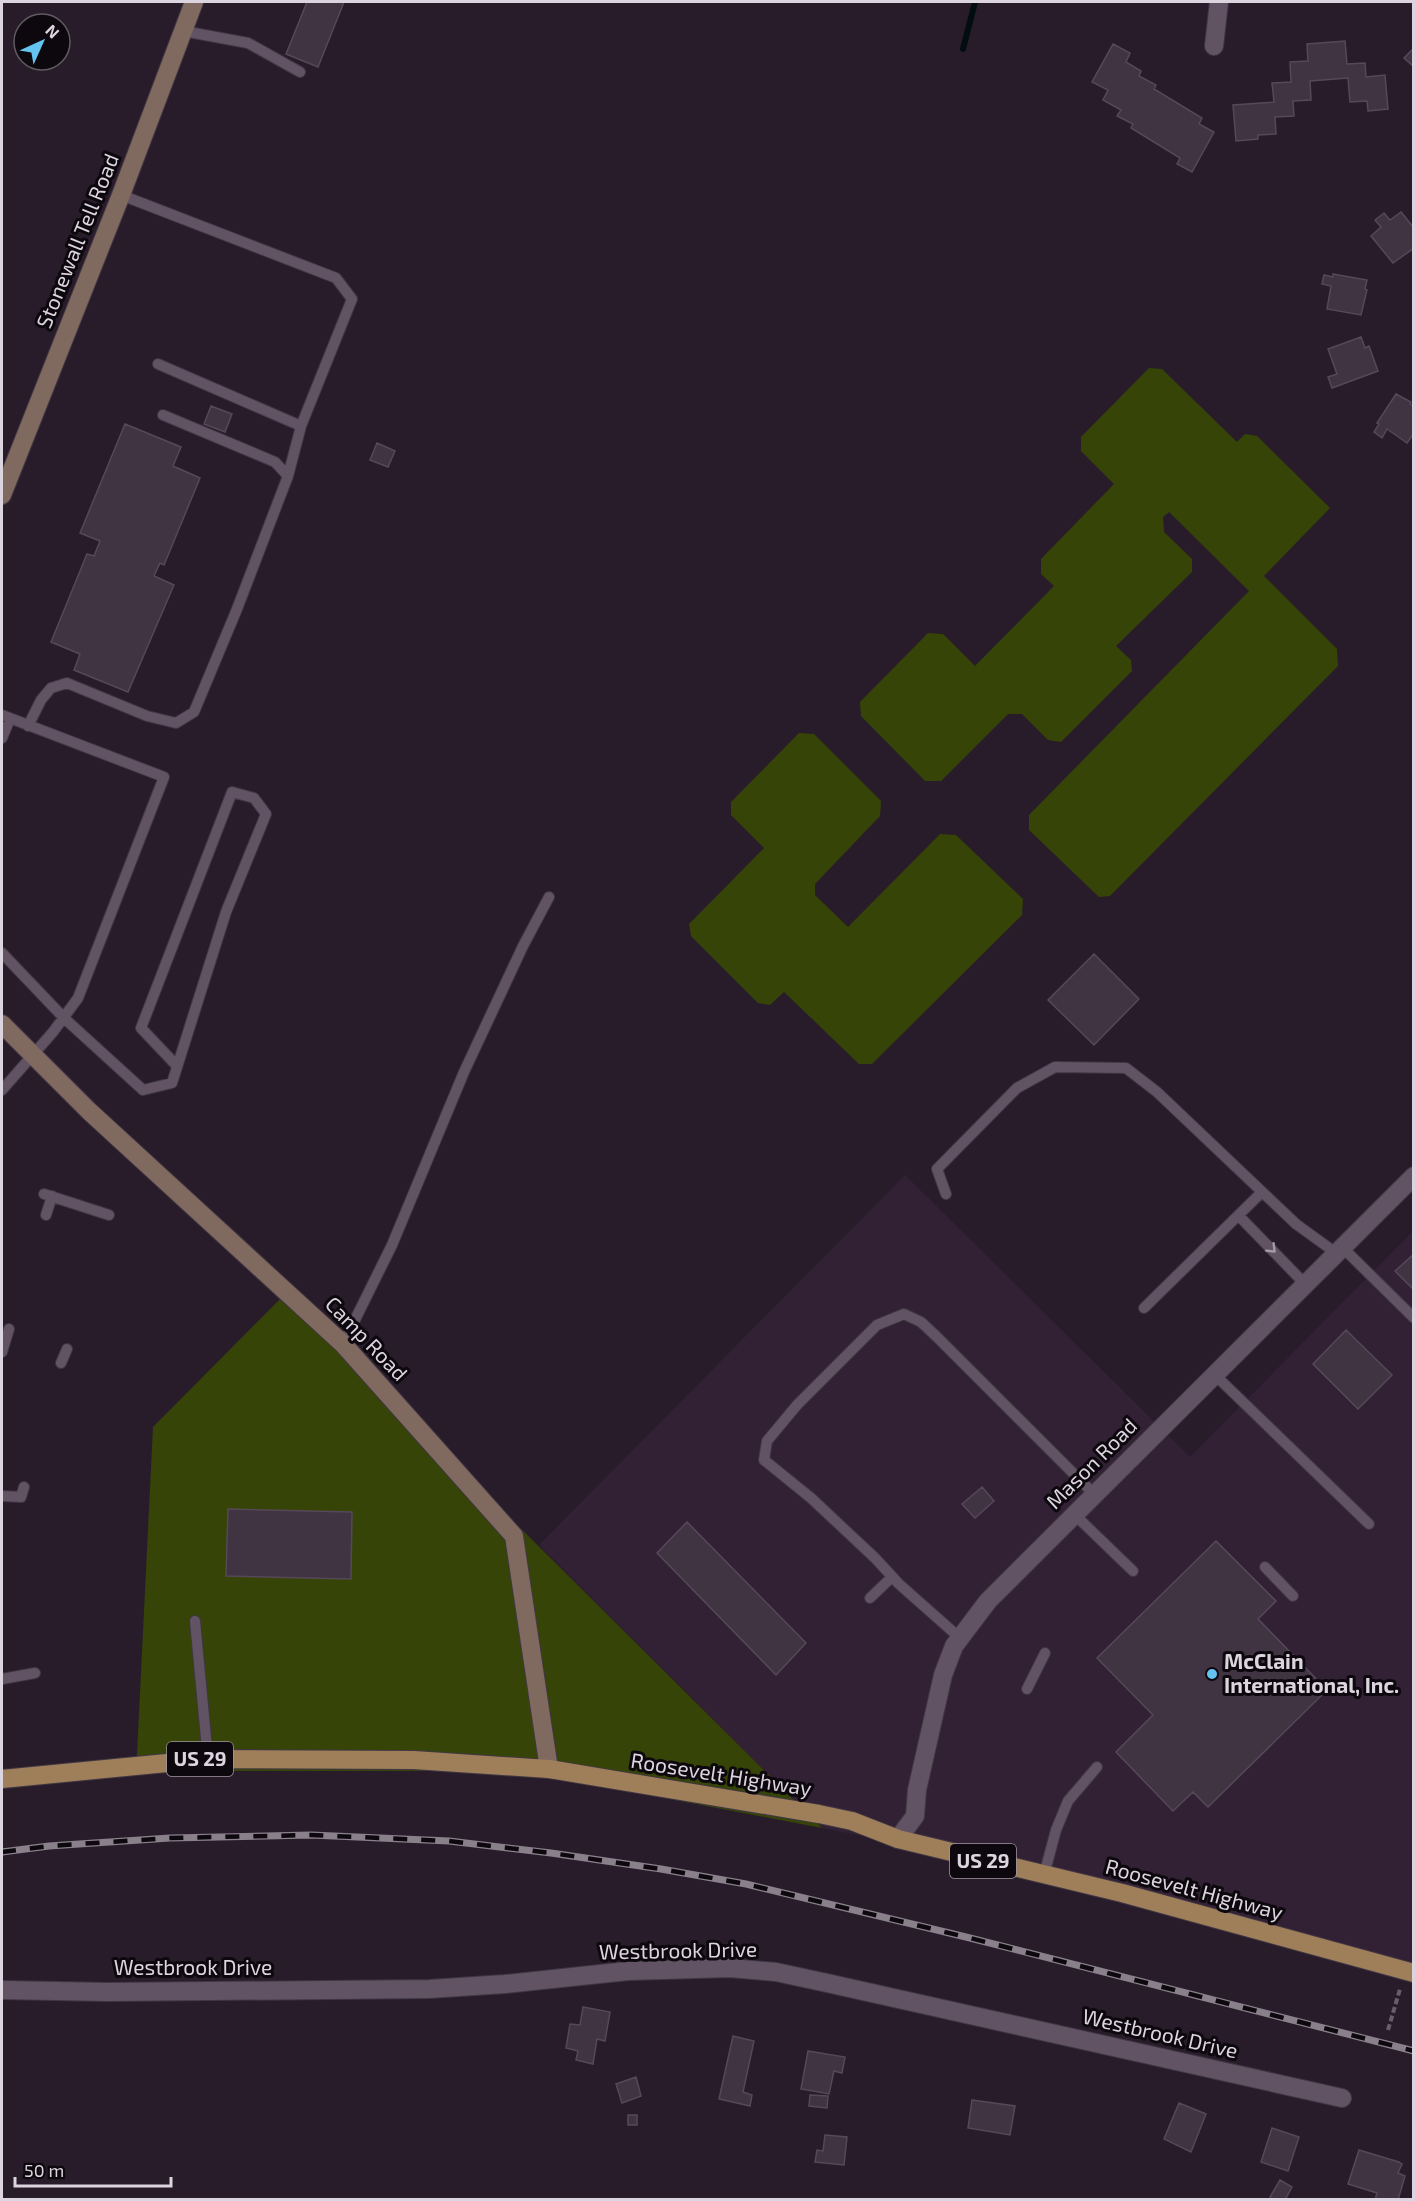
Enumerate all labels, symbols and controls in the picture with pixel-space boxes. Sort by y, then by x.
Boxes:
north arrow [12,12,72,72]
text: N [42,20,64,42]
street label: Stonewall Tell Road [30,149,123,331]
one-way arrow [1265,1242,1276,1253]
street label: Camp Road [321,1291,413,1385]
street label: Mason Road [1040,1412,1141,1513]
place label: McClain International, Inc. [1224,1648,1399,1697]
marker: McClain International, Inc. [1205,1667,1219,1681]
road number: US 29 [167,1742,233,1776]
street label: Roosevelt Highway [629,1747,813,1800]
road number: US 29 [950,1844,1016,1878]
street label: Roosevelt Highway [1103,1853,1286,1924]
street label: Westbrook Drive [599,1936,757,1963]
street label: Westbrook Drive [114,1954,272,1979]
street label: Westbrook Drive [1080,2003,1240,2063]
scale bar [15,2150,171,2188]
text: 50 m [24,2159,64,2181]

